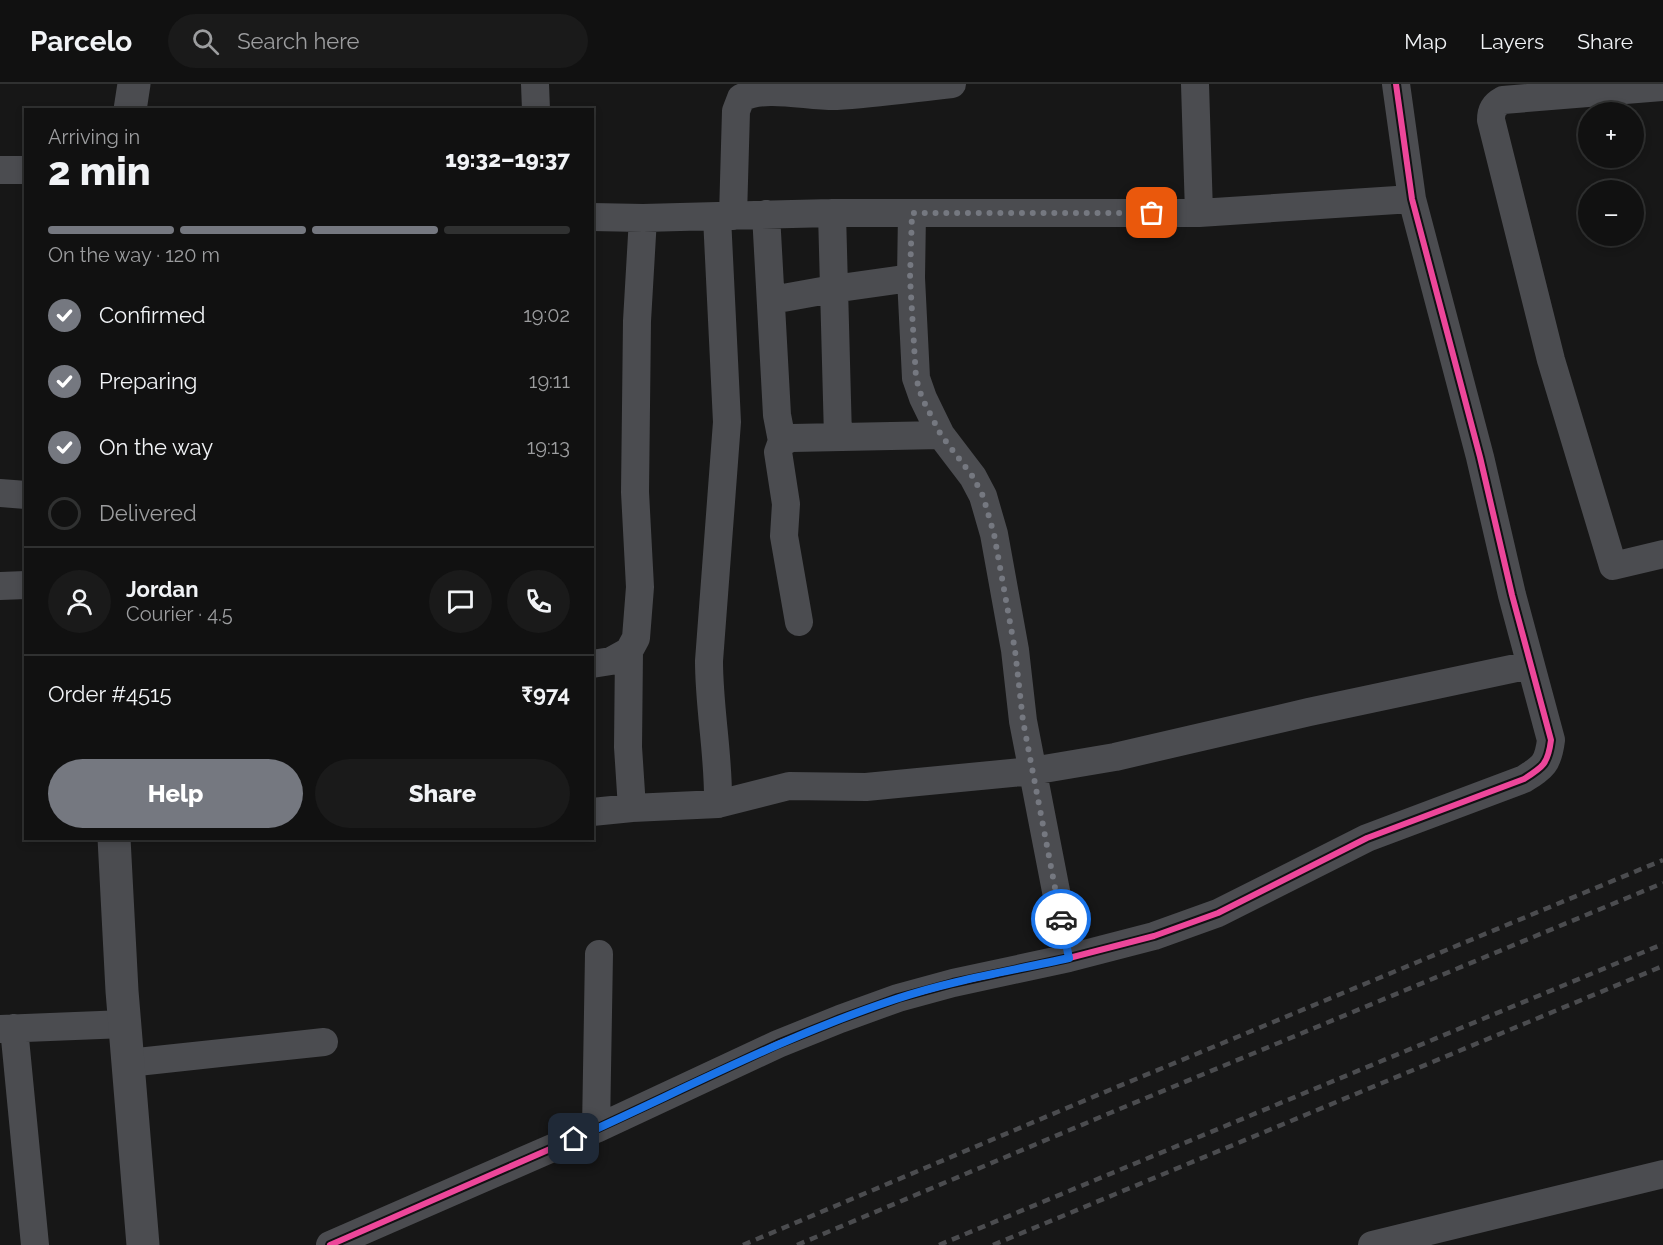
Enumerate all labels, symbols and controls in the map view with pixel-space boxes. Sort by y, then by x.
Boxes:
search box [168,14,588,68]
text: Parcelo [30,25,132,58]
icon: search [189,25,222,58]
text: Search here [237,28,359,54]
text: Map [1404,29,1447,54]
text: Layers [1480,29,1544,54]
text: Share [1577,29,1633,54]
map controls [1578,102,1644,246]
button: + [1578,102,1644,168]
text: Arriving in [48,125,140,149]
text: 19:32–19:37 [445,146,570,172]
text: 2 min [48,148,151,194]
button: − [1578,180,1644,246]
pin [1126,187,1177,238]
icon: bag [1135,196,1168,229]
text: On the way · 120 m [48,243,220,267]
icon: check [48,299,81,332]
text: Confirmed [99,302,206,328]
text: 19:02 [523,303,570,327]
icon: check [48,365,81,398]
text: Preparing [99,368,197,394]
text: 19:11 [529,369,570,393]
icon: check [48,431,81,464]
text: On the way [99,434,213,460]
text: 19:13 [527,435,570,459]
text: Delivered [99,500,197,526]
button: person [48,570,111,633]
button: chat [429,570,492,633]
button: phone [507,570,570,633]
text: Jordan [126,576,198,602]
text: Courier · 4.5 [126,602,233,626]
text: Order #4515 [48,681,171,707]
text: ₹974 [521,681,570,707]
button: Help [48,759,303,828]
button: Share [315,759,570,828]
courier [1031,889,1091,949]
icon: car [1045,903,1078,936]
pin [548,1113,599,1164]
icon: home [557,1122,590,1155]

